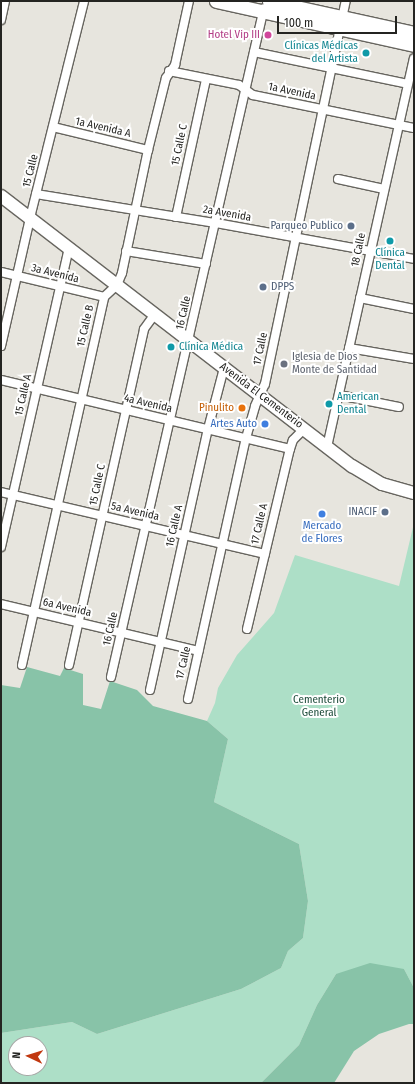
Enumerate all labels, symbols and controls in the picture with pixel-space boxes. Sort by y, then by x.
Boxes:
scale bar [279,8,399,34]
text: 100 m [284,16,313,30]
place label: Hotel Vip III [208,28,260,42]
marker: Hotel Vip III [263,30,273,40]
place label: Clínicas Médicas del Artista [285,40,358,66]
marker: Clínicas Médicas del Artista [361,48,371,58]
street label: 1a Avenida [267,81,317,103]
street label: 1a Avenida A [74,115,132,141]
street label: 15 Calle C [169,123,191,167]
street label: 15 Calle [20,153,42,189]
street label: 2a Avenida [202,203,252,225]
place label: Parqueo Publico [270,219,343,233]
marker: Parqueo Publico [346,221,356,231]
street label: 18 Calle [349,232,369,268]
marker: Clínica Dental [385,236,395,246]
place label: Clínica Dental [375,247,405,273]
street label: 3a Avenida [30,262,80,286]
place label: DPPS [271,280,294,294]
marker: DPPS [258,282,268,292]
street label: 16 Calle [174,295,194,331]
street label: 15 Calle B [75,304,97,348]
street label: 17 Calle [251,331,271,367]
place label: Clínica Médica [179,340,243,354]
marker: Clínica Médica [166,342,176,352]
place label: Iglesia de Dios Monte de Santidad [292,351,377,377]
marker: Iglesia de Dios Monte de Santidad [279,359,289,369]
street label: Avenida El Cementerio [217,360,305,432]
street label: 15 Calle A [13,373,35,417]
place label: American Dental [337,391,379,417]
street label: 4a Avenida [123,392,173,416]
marker: American Dental [324,399,334,409]
place label: Pinulito [199,401,234,415]
marker: Pinulito [237,403,247,413]
place label: Artes Auto [210,417,257,431]
marker: Artes Auto [260,419,270,429]
street label: 15 Calle C [87,463,109,507]
street label: 5a Avenida [110,500,160,524]
street label: 17 Calle A [249,502,271,546]
street label: 16 Calle A [164,504,186,548]
place label: INACIF [348,505,377,519]
marker: INACIF [380,507,390,517]
marker: Mercado de Flores [317,509,327,519]
place label: Mercado de Flores [302,520,342,546]
street label: 6a Avenida [41,596,93,620]
street label: 16 Calle [101,611,121,647]
street label: 17 Calle [174,645,194,681]
park label: Cementerio General [293,694,345,720]
north arrow [8,1036,48,1076]
text: N [10,1051,23,1059]

